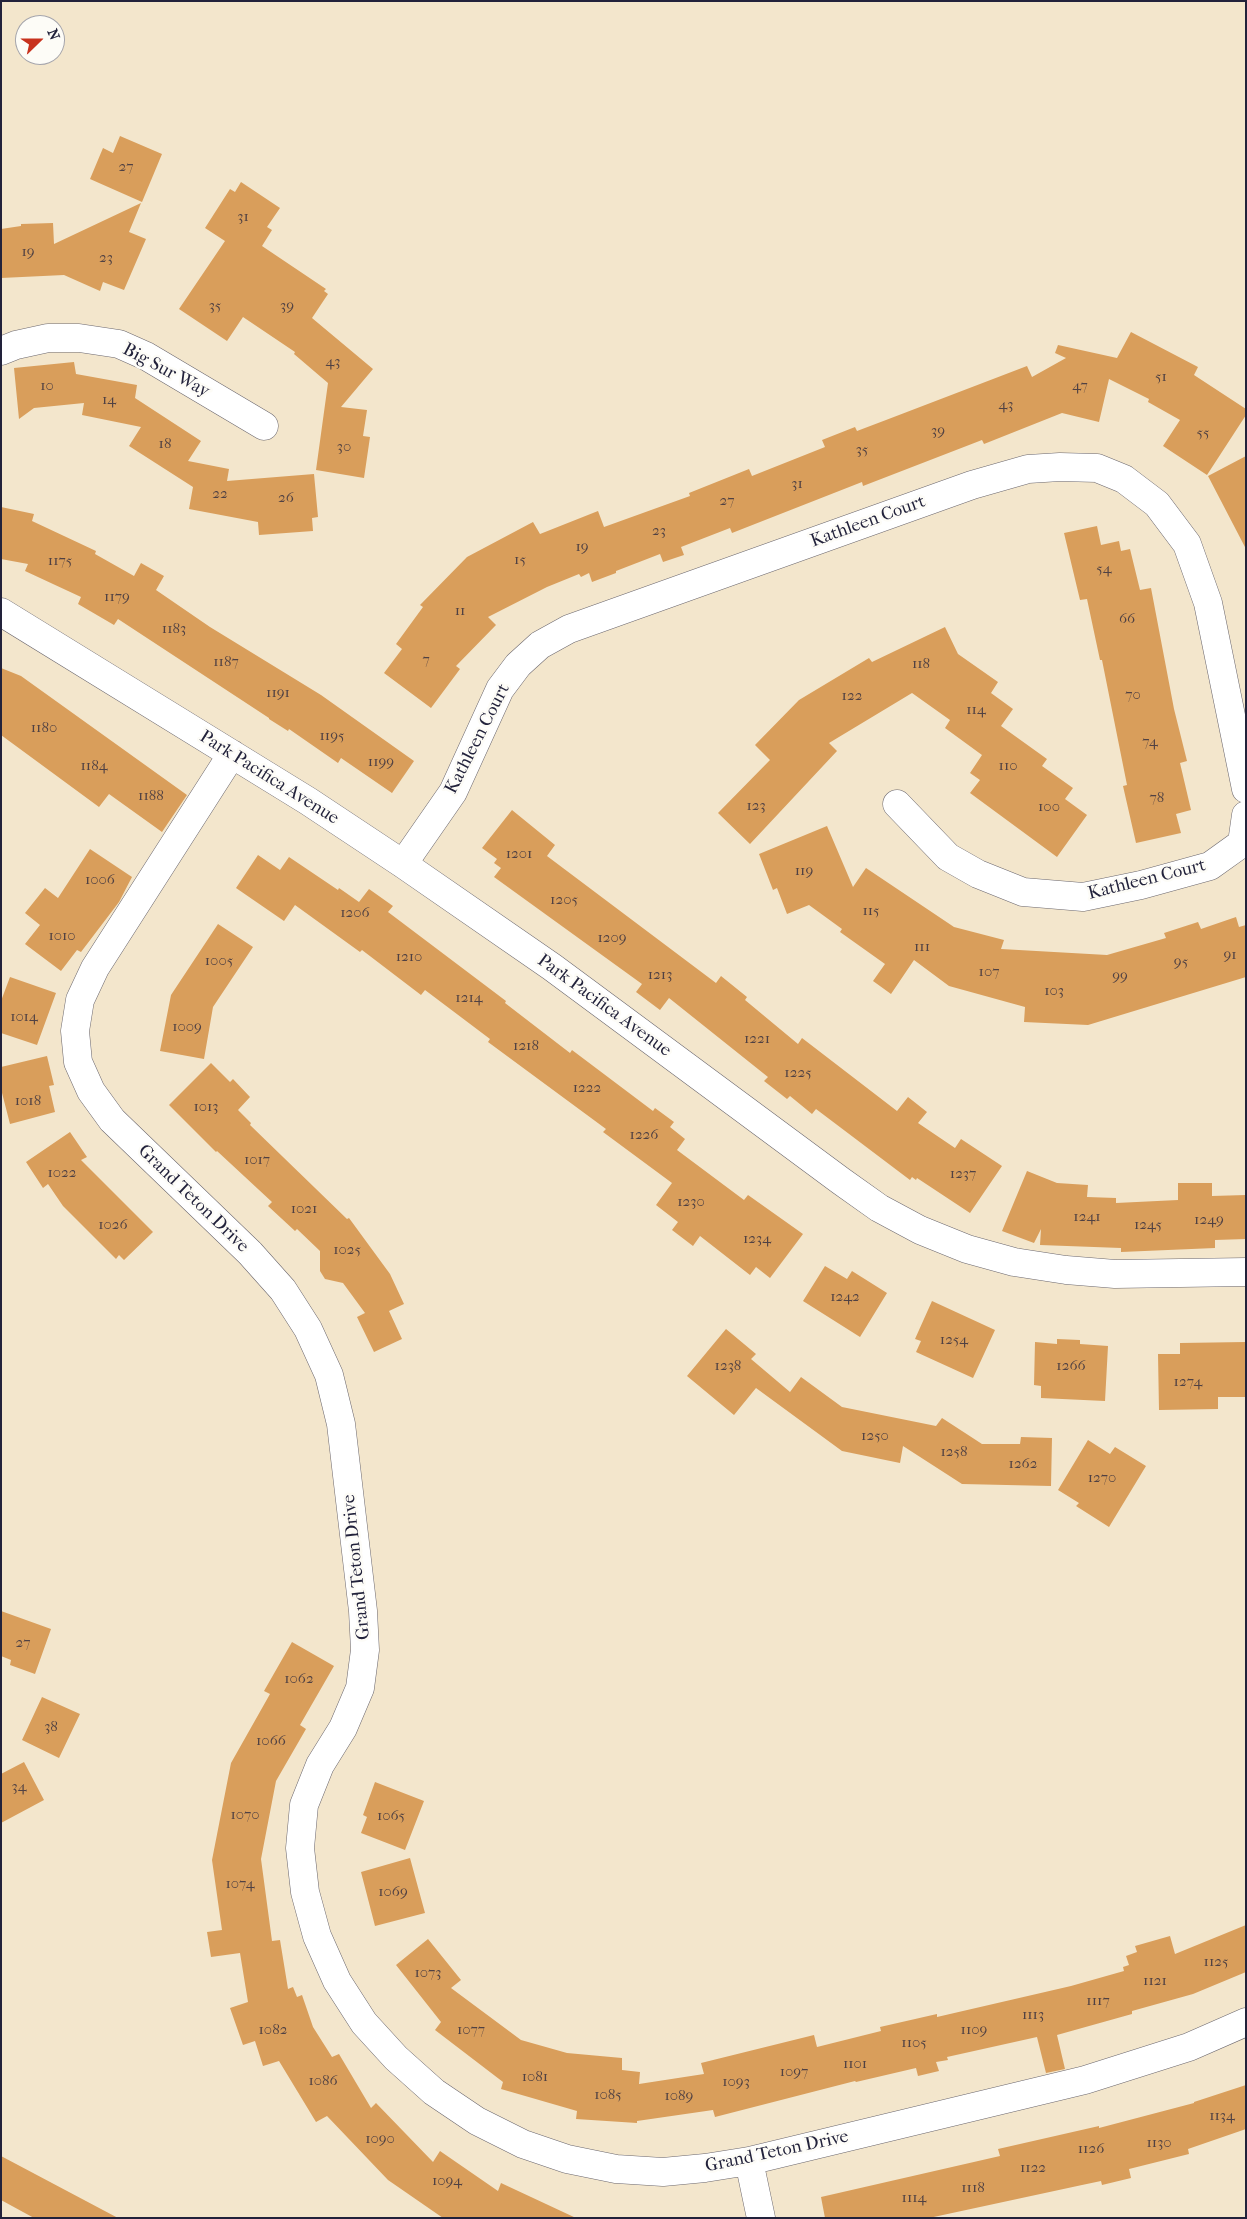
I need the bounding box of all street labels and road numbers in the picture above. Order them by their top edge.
street label: Big Sur Way [119,339,213,403]
street label: Kathleen Court [808,491,928,553]
street label: Kathleen Court [441,680,515,798]
street label: Park Pacifica Avenue [195,726,343,830]
street label: Kathleen Court [1086,855,1208,905]
street label: Park Pacifica Avenue [533,950,675,1062]
street label: Grand Teton Drive [133,1141,253,1257]
street label: Grand Teton Drive [339,1493,375,1641]
street label: Grand Teton Drive [703,2126,851,2178]

